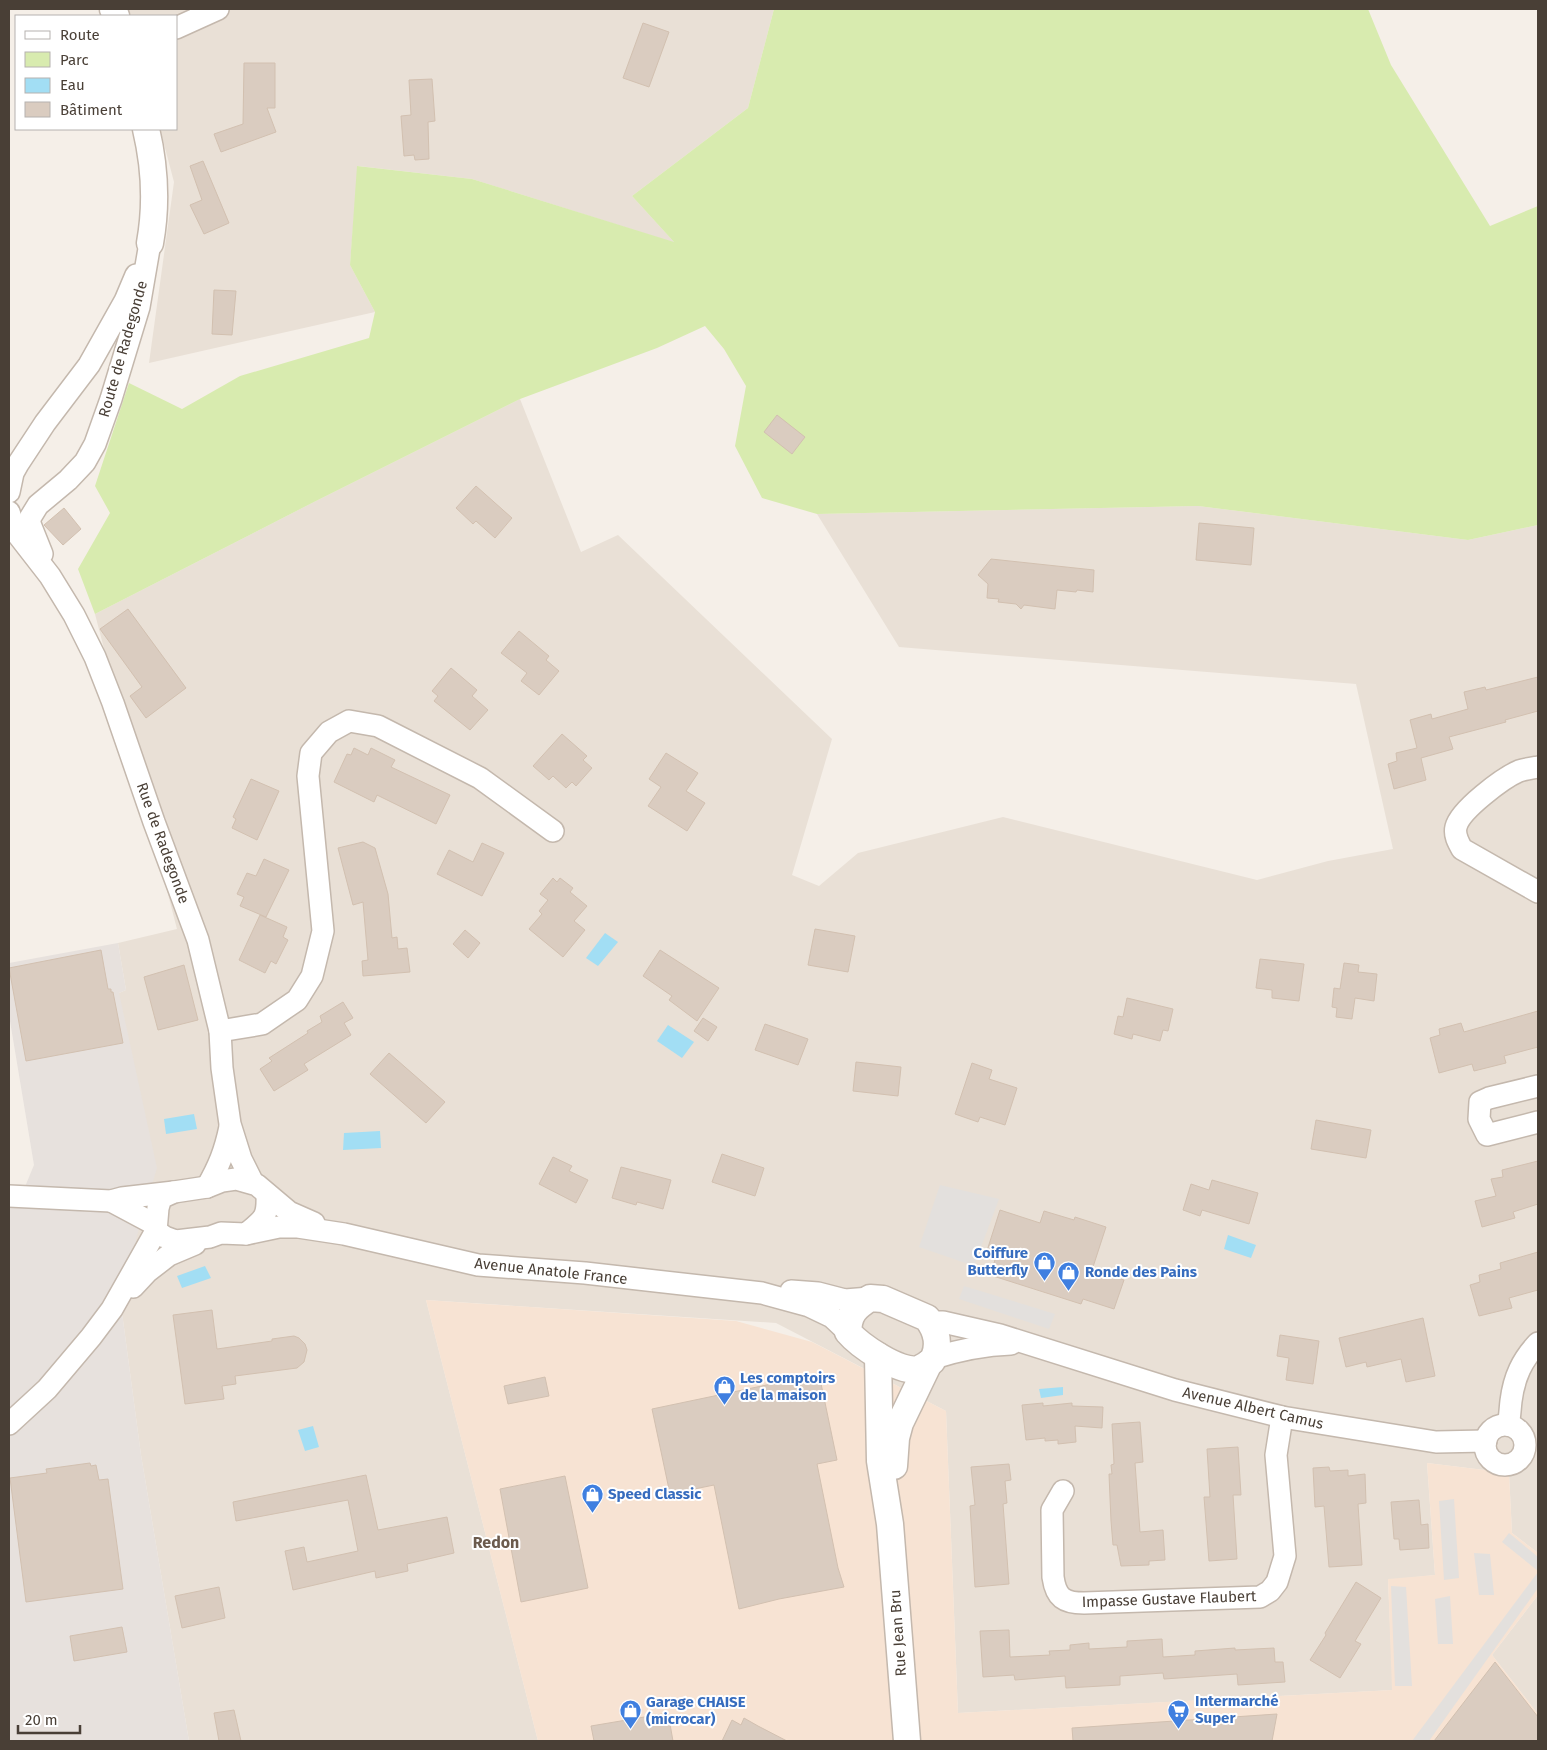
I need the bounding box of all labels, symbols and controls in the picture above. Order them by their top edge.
legend [15,15,178,130]
text: Route [60,26,100,44]
text: Parc [60,51,89,69]
text: Eau [60,76,85,94]
text: Bâtiment [60,101,123,119]
street label: Route de Radegonde [95,279,151,419]
street label: Rue de Radegonde [133,780,193,906]
place label: Coiffure Butterfly [967,1244,1028,1279]
shop icon: Coiffure Butterfly [1032,1250,1056,1281]
street label: Avenue Anatole France [474,1254,628,1288]
shop icon: Ronde des Pains [1057,1260,1081,1291]
place label: Ronde des Pains [1085,1263,1197,1281]
place label: Les comptoirs de la maison [740,1369,835,1404]
shop icon: Les comptoirs de la maison [712,1375,736,1406]
street label: Avenue Albert Camus [1181,1383,1325,1433]
shop icon: Speed Classic [580,1482,604,1513]
place label: Speed Classic [608,1485,702,1503]
district label: Redon [473,1533,519,1552]
street label: Impasse Gustave Flaubert [1081,1587,1257,1611]
street label: Rue Jean Bru [886,1589,910,1677]
place label: Intermarché Super [1195,1692,1278,1727]
place label: Garage CHAISE (microcar) [646,1693,746,1728]
supermarket icon: Intermarché Super [1167,1698,1191,1729]
shop icon: Garage CHAISE (microcar) [618,1699,642,1730]
scale bar [18,1702,80,1734]
text: 20 m [25,1711,58,1729]

